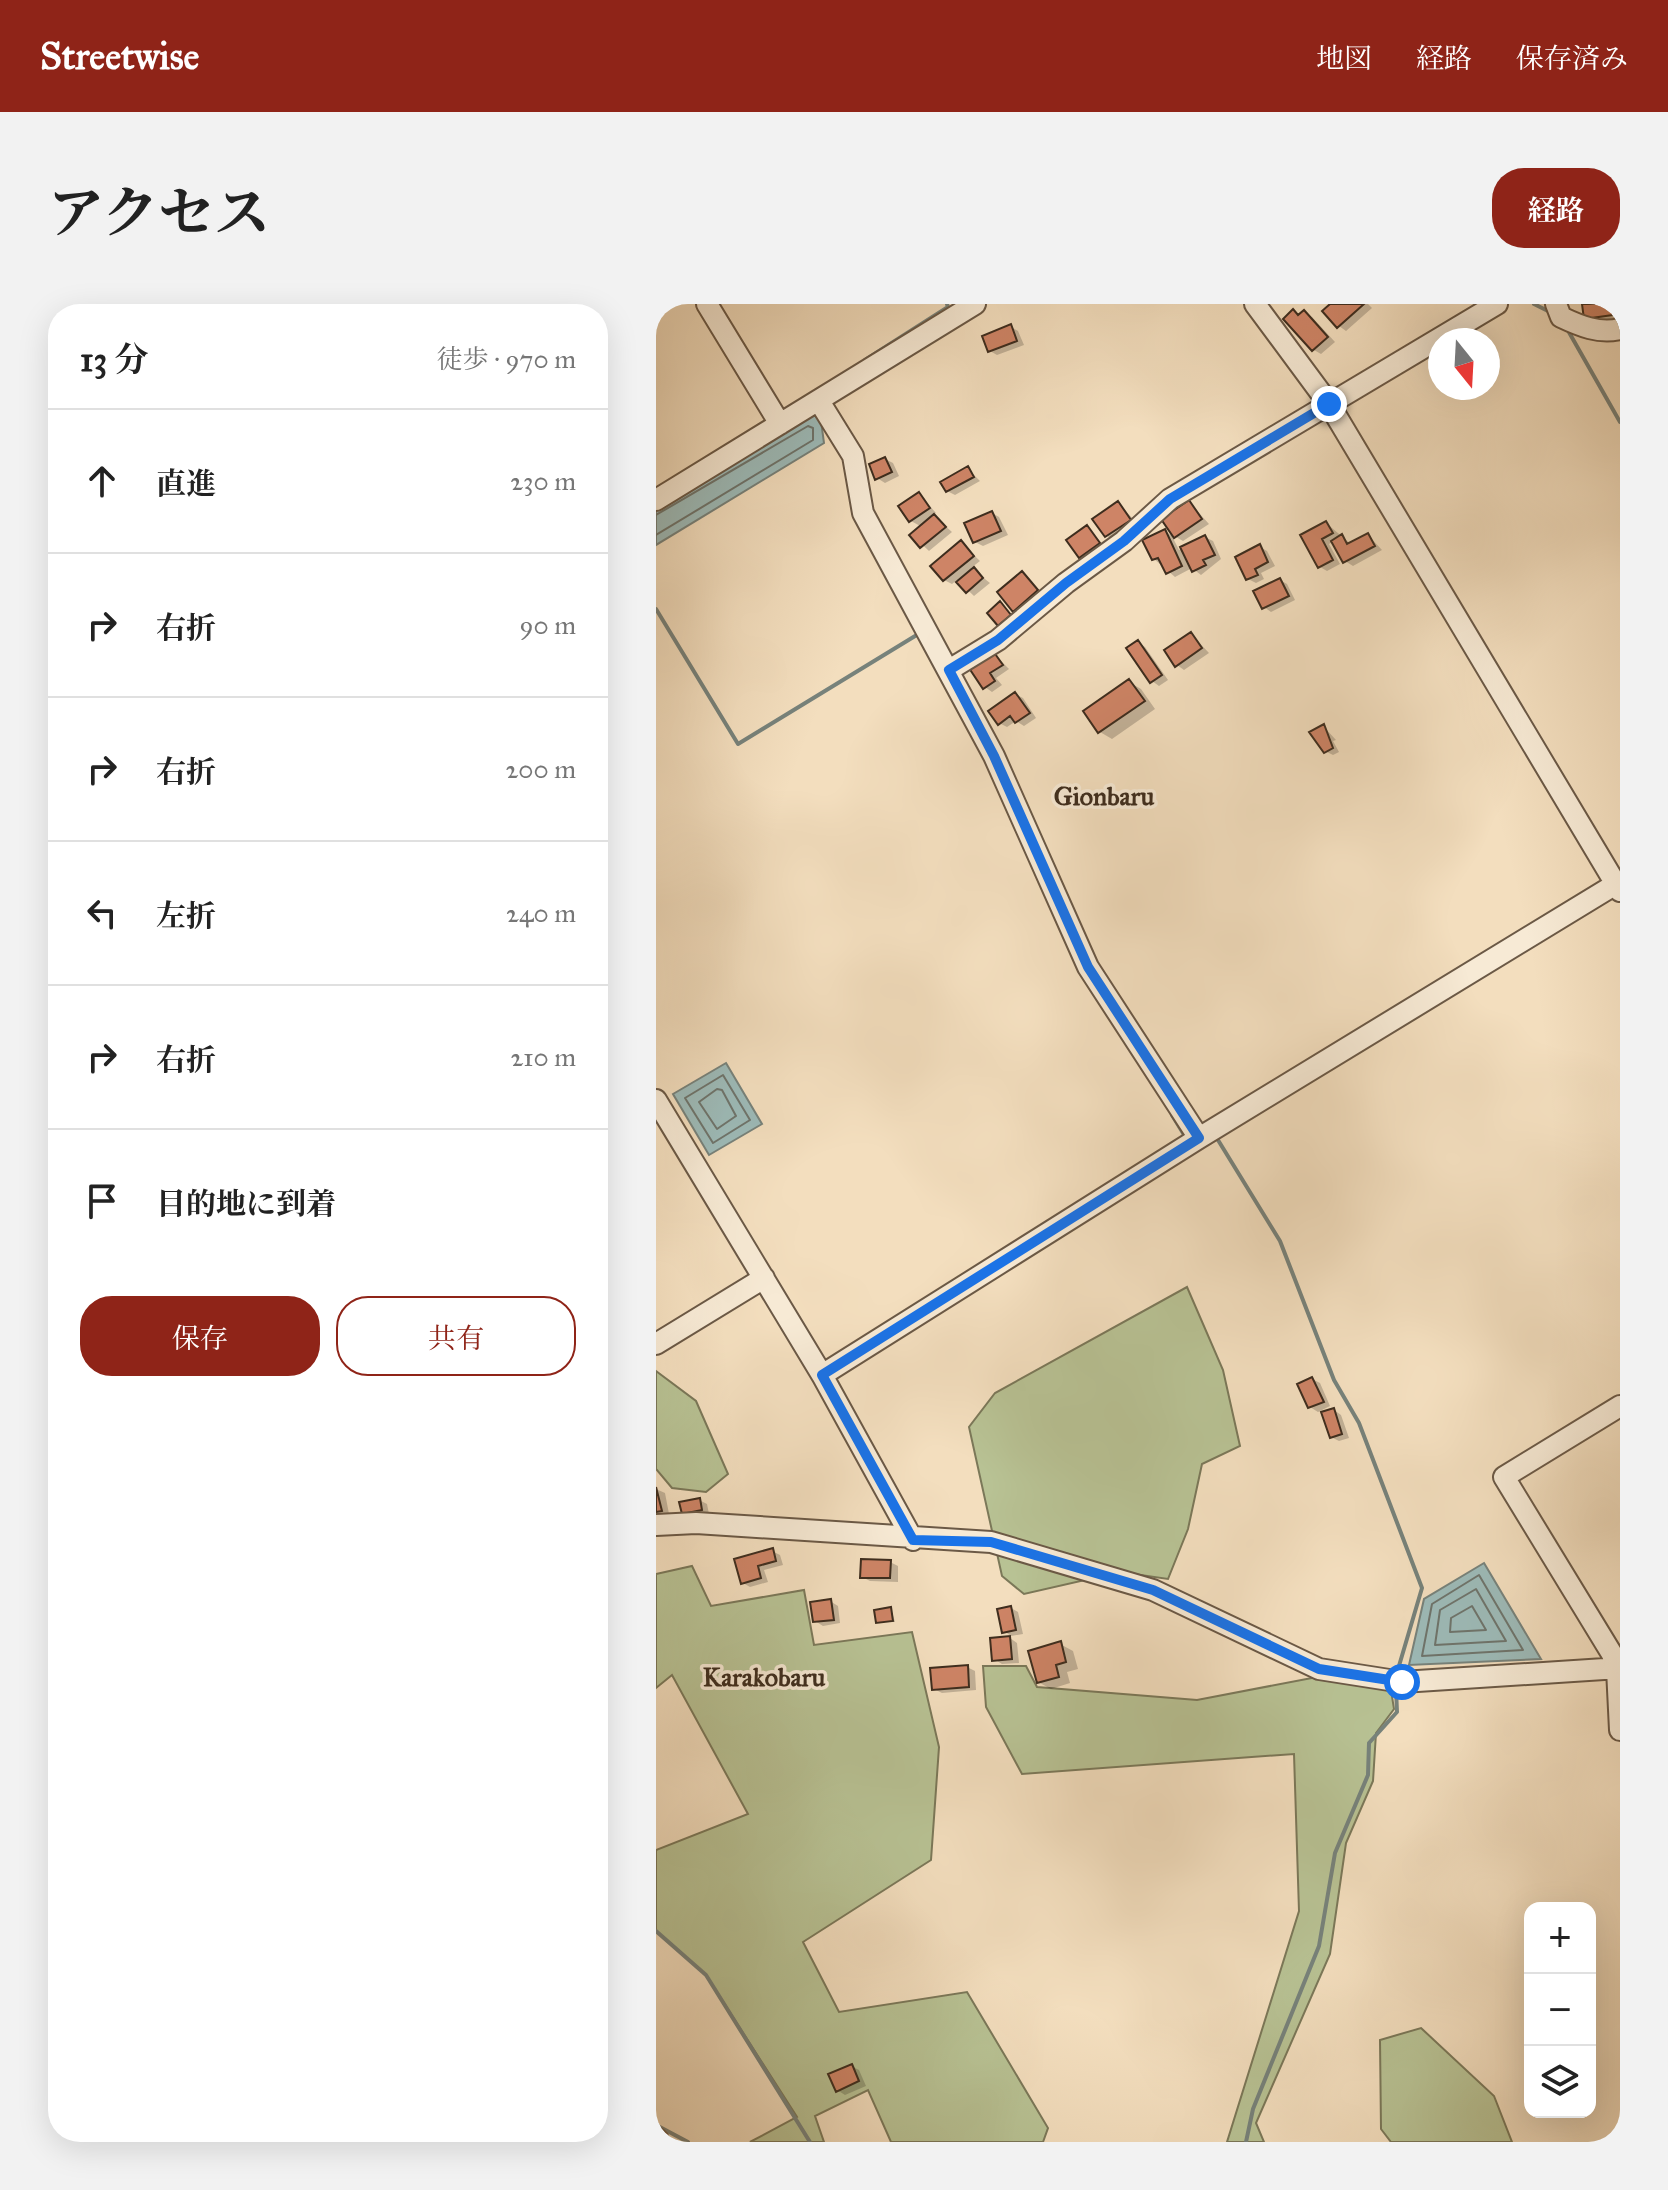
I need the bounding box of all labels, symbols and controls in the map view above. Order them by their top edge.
text: Streetwise [40,33,199,79]
text: 地図 [1316,41,1372,76]
text: 経路 [1416,41,1472,76]
text: 保存済み [1516,41,1628,76]
button: 経路 [1492,168,1620,248]
text: アクセス [48,179,270,247]
north arrow [1428,328,1500,400]
text: 13 分 [80,339,148,380]
text: 徒歩 · 970 m [437,343,576,375]
route end [1311,386,1347,422]
icon: ahead [80,459,124,503]
text: 230 m [510,465,576,497]
text: 直進 [156,466,216,502]
icon: right [80,603,124,647]
text: 90 m [519,609,576,641]
text: 右折 [156,610,216,646]
icon: right [80,747,124,791]
text: 200 m [505,753,576,785]
text: 右折 [156,754,216,790]
district label: Gionbaru [1054,780,1154,812]
icon: left [80,891,124,935]
text: 240 m [506,897,576,929]
text: 左折 [156,898,216,934]
icon: right [80,1035,124,1079]
text: 210 m [510,1041,576,1073]
text: 右折 [156,1042,216,1078]
icon: arrive [80,1179,124,1223]
text: 目的地に到着 [156,1186,336,1222]
button: 保存 [80,1296,320,1376]
button: 共有 [336,1296,576,1376]
district label: Karakobaru [703,1661,825,1693]
route start [1384,1664,1420,1700]
map controls [1524,1902,1596,2118]
button: + [1524,1902,1596,1974]
button: − [1524,1974,1596,2046]
button: layers [1524,2046,1596,2118]

